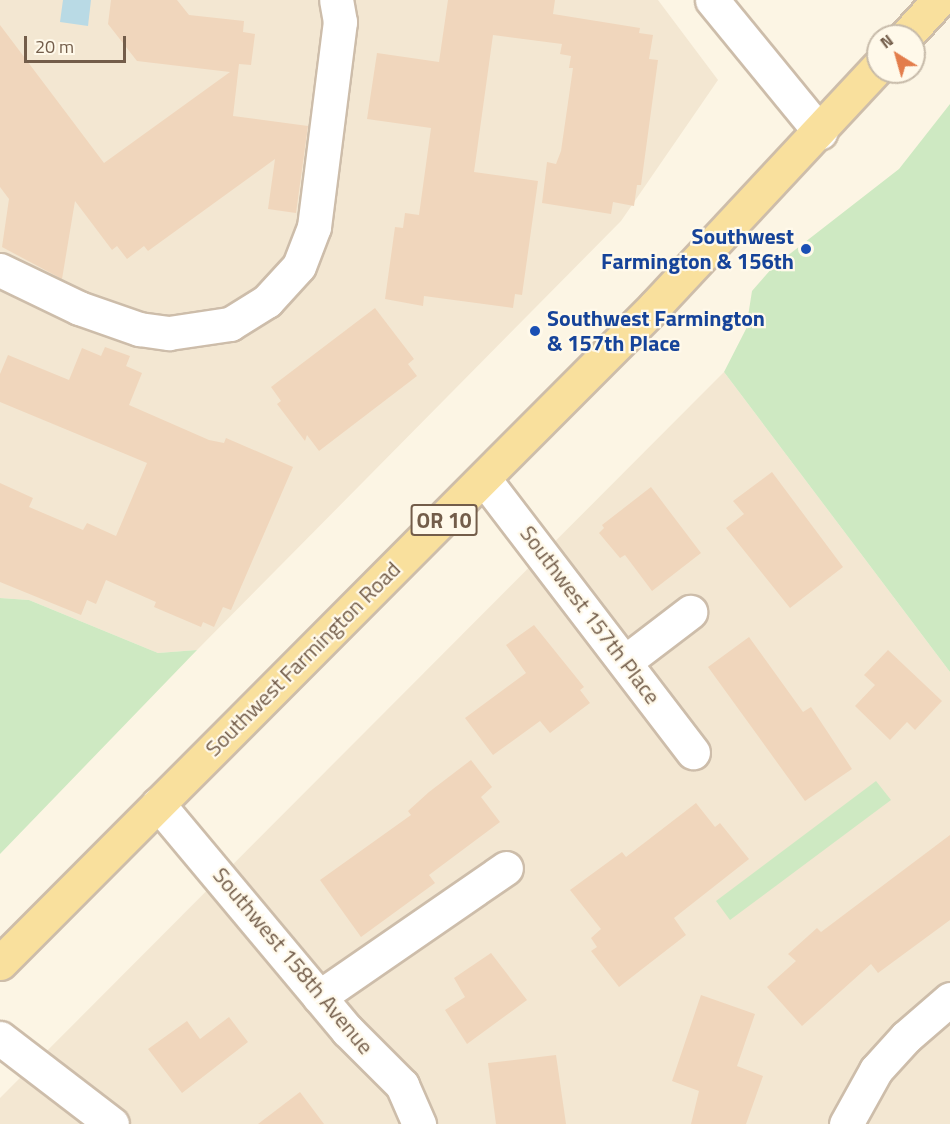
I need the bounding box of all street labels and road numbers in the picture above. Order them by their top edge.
road number: OR 10 [410,502,478,538]
street label: Southwest 157th Place [514,521,666,709]
street label: Southwest Farmington Road [200,556,406,762]
street label: Southwest 158th Avenue [207,862,379,1060]

